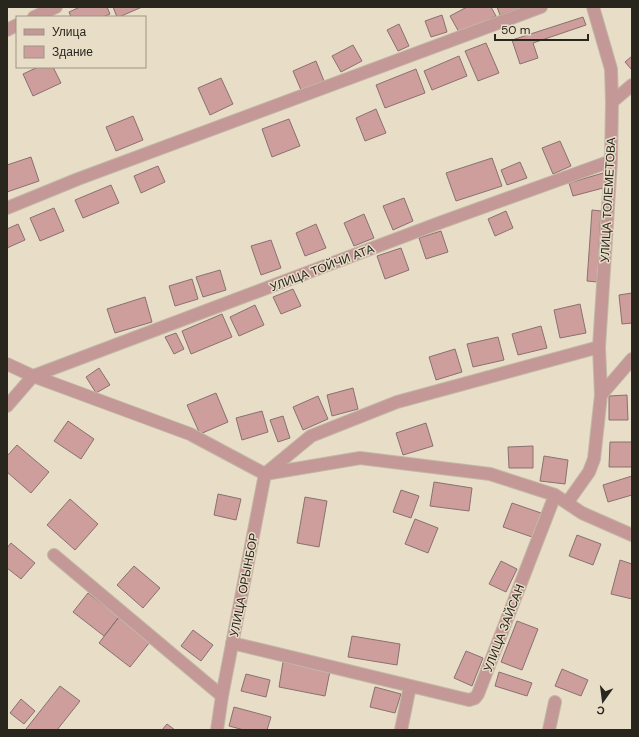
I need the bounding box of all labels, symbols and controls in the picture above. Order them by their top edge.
legend [16,16,146,68]
scale bar [495,16,588,42]
text: 50 m [501,22,530,38]
text: Улица [52,24,86,40]
text: Здание [52,44,93,60]
street label: УЛИЦА ТОЛЕМЕТОВА [597,137,619,263]
street label: УЛИЦА ТОЙЧИ АТА [268,241,376,295]
street label: УЛИЦА ОРЫНБОР [226,532,262,638]
street label: УЛИЦА ЗАЙСАН [480,582,528,674]
north arrow [583,681,623,721]
text: С [595,703,606,718]

